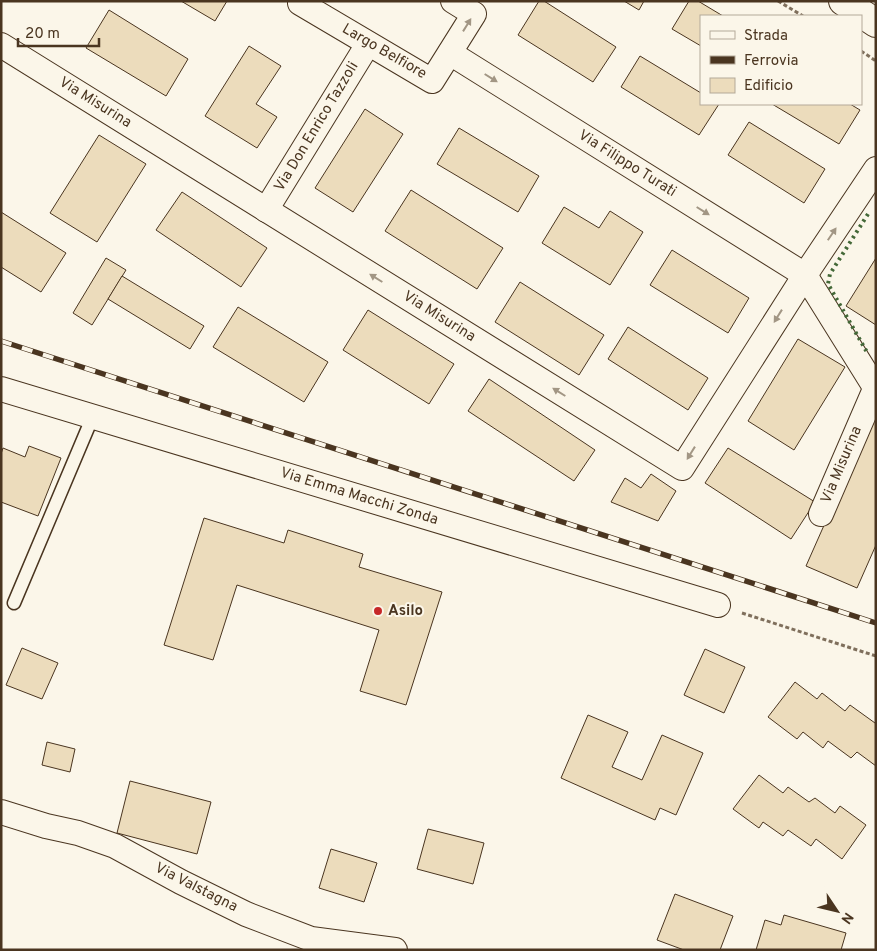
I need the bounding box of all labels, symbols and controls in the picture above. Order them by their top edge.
scale bar [18,15,99,47]
legend [700,15,862,105]
one-way arrow [463,18,472,31]
street label: Largo Belfiore [338,20,430,84]
text: 20 m [25,25,60,44]
text: Strada [744,27,788,46]
text: Ferrovia [744,52,798,71]
street label: Via Don Enrico Tazzoli [271,59,363,195]
street label: Via Misurina [55,73,135,133]
one-way arrow [485,74,498,83]
text: Edificio [744,77,793,96]
street label: Via Filippo Turati [574,126,680,202]
one-way arrow [697,207,710,216]
one-way arrow [827,228,837,241]
one-way arrow [370,274,383,283]
street label: Via Misurina [399,287,479,347]
one-way arrow [774,309,783,322]
one-way arrow [552,387,566,396]
street label: Via Misurina [817,423,867,507]
one-way arrow [687,446,696,460]
street label: Via Emma Macchi Zonda [278,464,440,530]
place label: Asilo [388,602,423,621]
marker: Asilo [372,605,384,617]
street label: Via Valstagna [151,859,241,917]
north arrow [812,886,862,936]
text: N [837,909,856,927]

